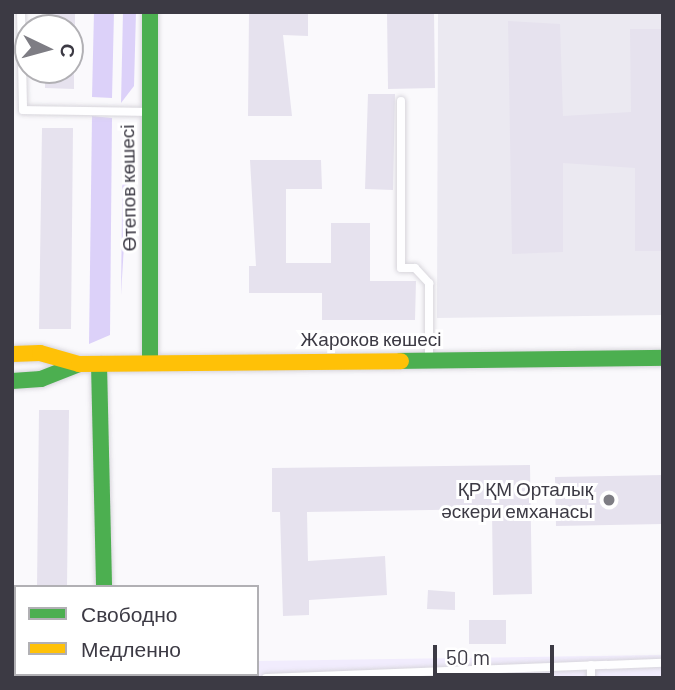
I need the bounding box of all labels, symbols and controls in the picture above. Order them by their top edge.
north arrow [14,14,84,84]
text: С [56,43,80,59]
street label: Өтепов көшесі [115,124,141,252]
street label: Жароков көшесі [301,328,441,350]
place label: ҚР ҚМ Орталық әскери емханасы [441,478,593,522]
marker: ҚР ҚМ Орталық әскери емханасы [599,490,619,510]
legend [14,585,259,676]
text: Свободно [81,601,178,626]
scale bar [437,630,558,674]
text: Медленно [81,636,181,661]
text: 50 m [446,644,490,669]

